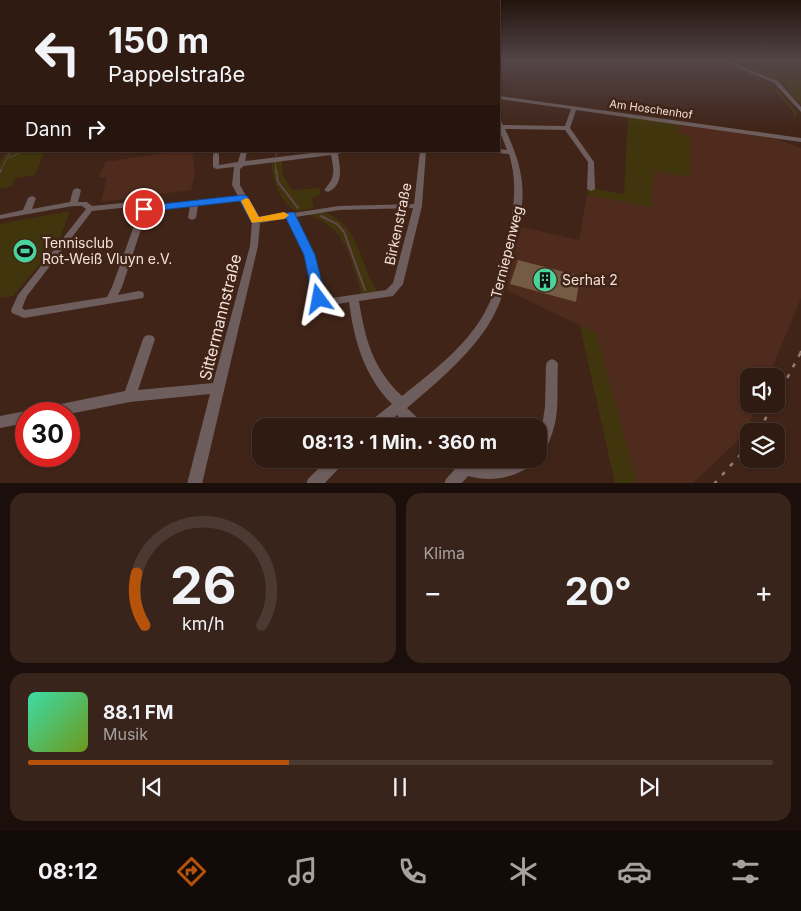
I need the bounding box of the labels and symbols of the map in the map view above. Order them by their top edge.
street label: Am Hoschenhof [609,96,693,122]
street label: Birkenstraße [380,181,415,267]
pin [123,188,165,230]
street label: Terniepenweg [487,204,526,300]
place label: Tennisclub Rot-Weiß Vluyn e.V. [42,234,172,267]
sports icon: Tennisclub Rot-Weiß Vluyn e.V. [12,238,38,264]
street label: Sittermannstraße [195,252,245,382]
building icon: Serhat 2 [532,267,558,293]
place label: Serhat 2 [562,271,618,288]
position arrow [292,272,344,324]
speed limit sign: 30 [15,402,80,467]

